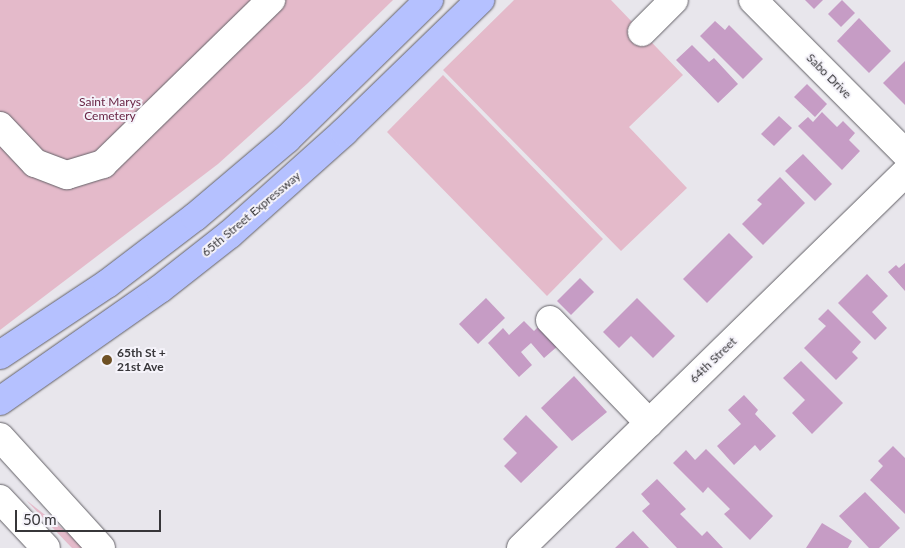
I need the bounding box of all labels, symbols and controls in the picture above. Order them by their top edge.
street label: Sabo Drive [804,51,854,101]
park label: Saint Marys Cemetery [79,95,141,123]
street label: 65th Street Expressway [199,168,303,260]
street label: 64th Street [687,334,739,386]
place label: 65th St + 21st Ave [117,346,166,374]
marker: 65th St + 21st Ave [101,354,113,366]
scale bar [18,500,164,532]
text: 50 m [23,510,57,528]

